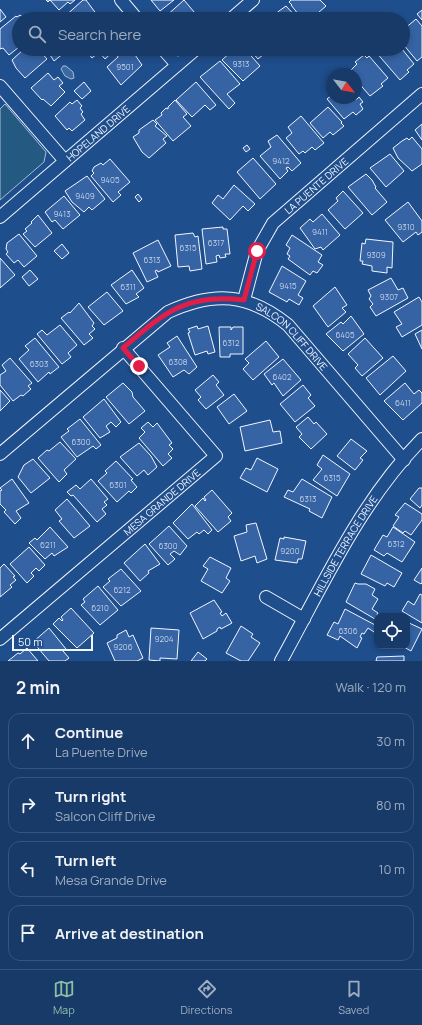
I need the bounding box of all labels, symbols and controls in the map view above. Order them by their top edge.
search box [12,12,410,56]
icon: search [26,23,48,45]
text: Search here [58,24,141,45]
house number: 9313 [233,58,249,69]
house number: 9501 [116,61,134,72]
north arrow [326,68,362,104]
street label: HOPELAND DRIVE [63,101,133,164]
street label: LA PUENTE DRIVE [281,154,351,217]
house number: 9412 [272,155,290,166]
house number: 9405 [100,174,120,185]
house number: 9409 [75,190,95,201]
house number: 9413 [53,208,71,219]
house number: 9310 [397,221,415,232]
house number: 9411 [312,226,328,237]
house number: 6317 [208,237,224,248]
house number: 6315 [179,242,197,253]
route start [248,242,266,260]
house number: 9309 [366,249,386,260]
house number: 6313 [144,254,160,265]
house number: 9415 [279,280,297,291]
house number: 6311 [120,281,136,292]
house number: 9307 [380,291,398,302]
street label: SALCON CLIFF DRIVE [254,299,331,374]
house number: 6405 [335,329,355,340]
house number: 6312 [222,337,240,348]
house number: 6308 [169,356,188,367]
route end [130,357,148,375]
house number: 6303 [30,358,48,369]
house number: 6402 [272,371,292,382]
house number: 6411 [395,397,411,408]
house number: 6300 [71,436,91,447]
street label: MESA GRANDE DRIVE [120,465,203,538]
house number: 6315 [323,472,341,483]
house number: 6301 [109,479,127,490]
street label: HILLSIDE TERRACE DRIVE [310,492,381,599]
house number: 6313 [300,493,316,504]
house number: 6312 [387,538,405,549]
house number: 6211 [40,539,56,550]
house number: 6300 [158,540,178,551]
house number: 9200 [280,545,300,556]
house number: 6212 [113,584,131,595]
house number: 6210 [91,602,109,613]
map controls [374,613,410,649]
button: locate [374,613,410,649]
house number: 6306 [338,625,358,636]
scale bar [12,633,93,652]
house number: 9204 [154,633,174,644]
text: 50 m [18,634,43,649]
house number: 9206 [113,641,133,652]
text: 2 min [16,676,60,699]
text: Walk · 120 m [336,678,406,696]
text: Continue [55,722,123,743]
icon: ahead [17,730,39,752]
text: 30 m [376,732,405,750]
text: La Puente Drive [55,743,148,761]
text: Turn right [55,786,126,807]
icon: right [17,794,39,816]
text: 80 m [376,796,405,814]
text: Salcon Cliff Drive [55,807,155,825]
text: Turn left [55,850,117,871]
icon: left [17,858,39,880]
text: 10 m [378,860,405,878]
text: Mesa Grande Drive [55,871,167,889]
icon: arrive [17,922,39,944]
text: Arrive at destination [55,923,204,944]
tab: Map [53,978,75,1017]
tab: Directions [180,978,233,1017]
tab: Saved [338,978,369,1017]

